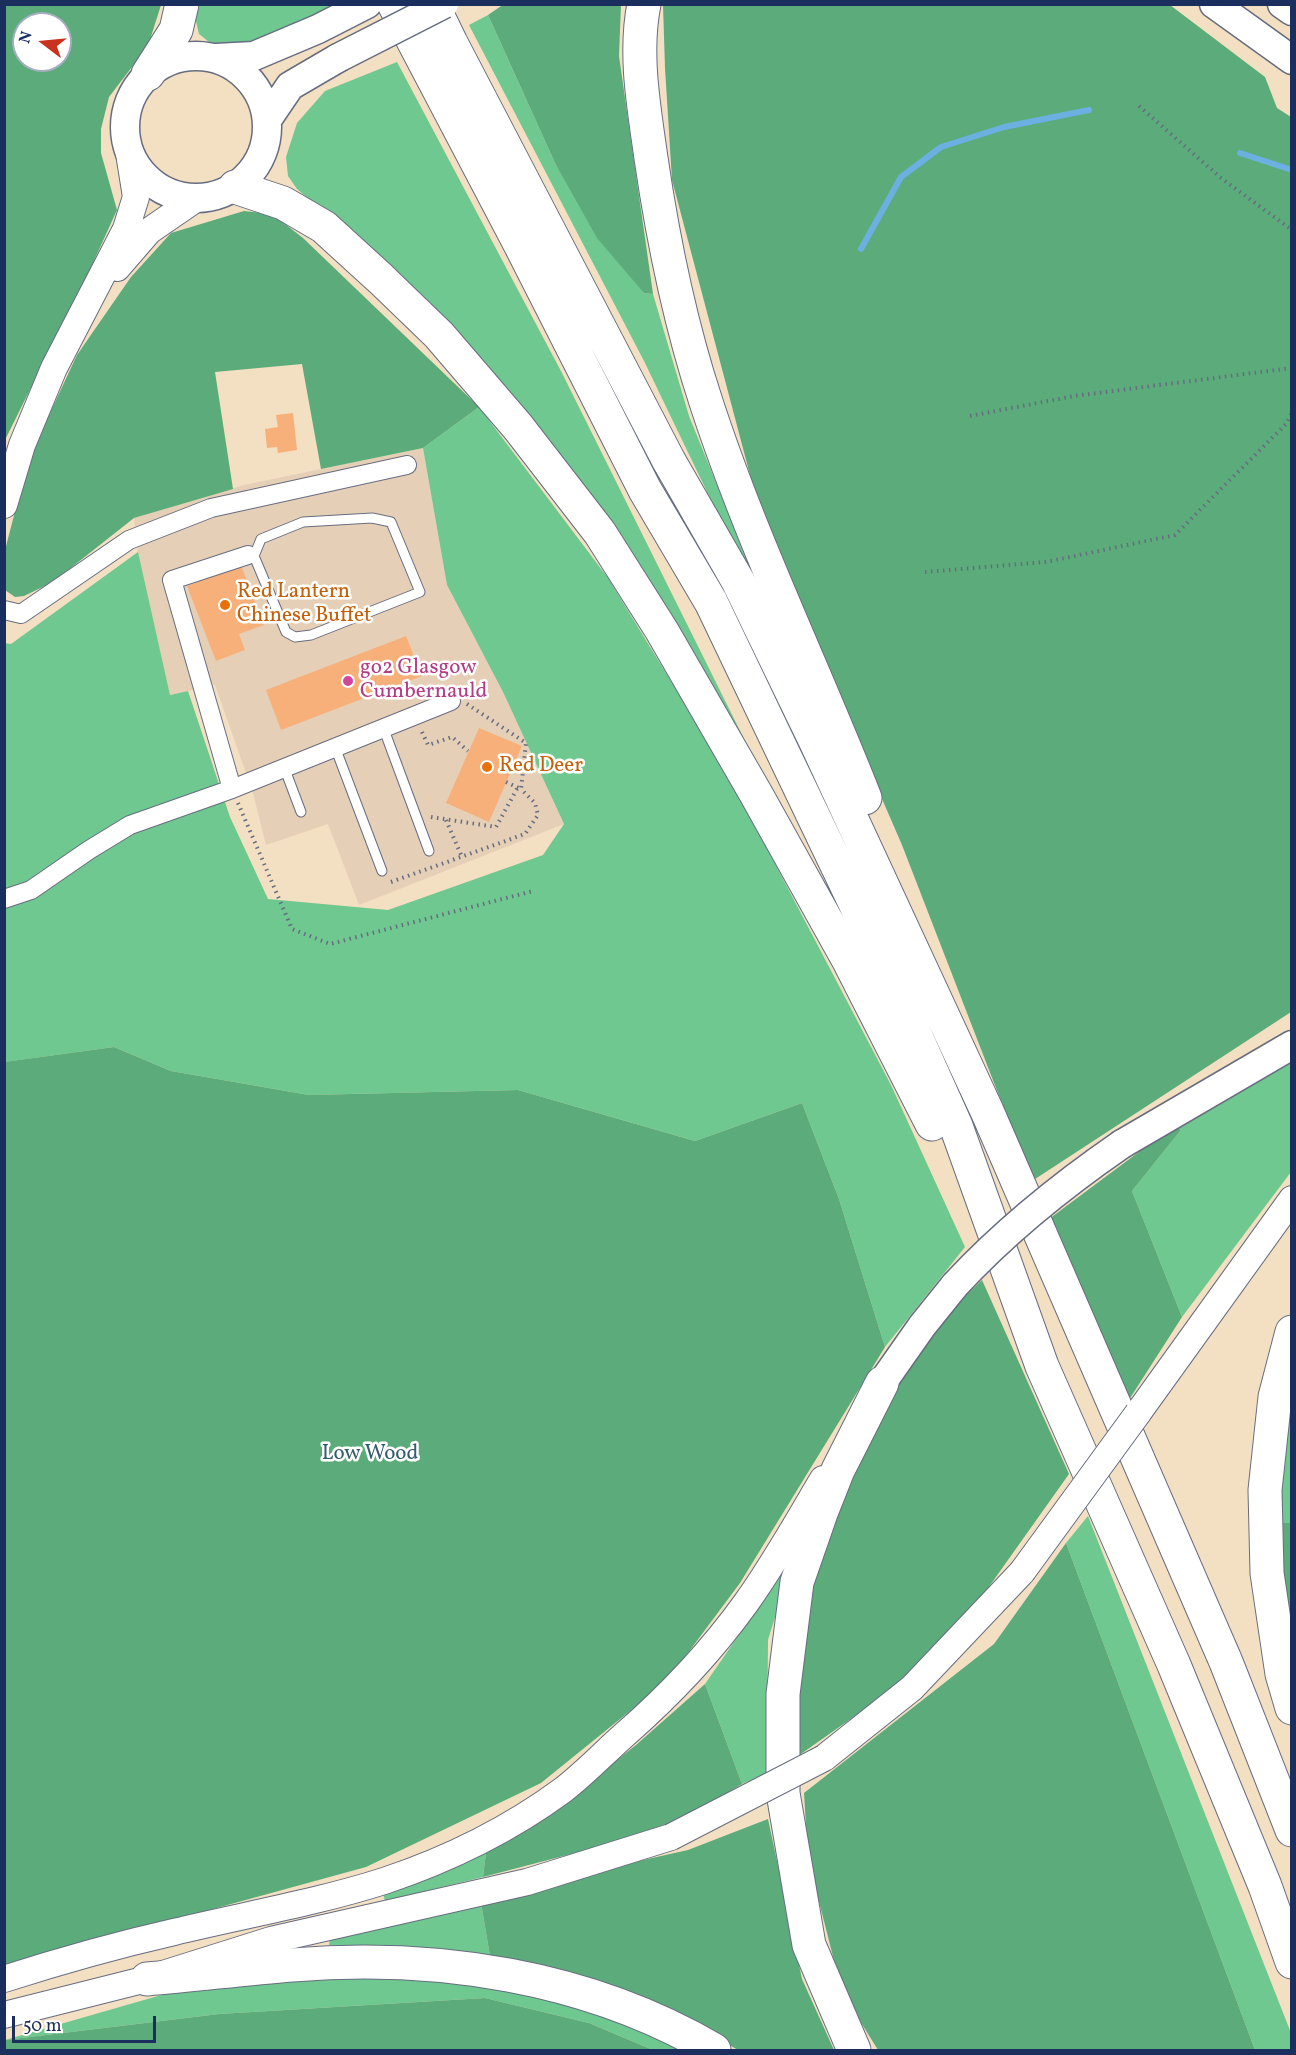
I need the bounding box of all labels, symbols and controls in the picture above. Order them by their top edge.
north arrow [12,12,72,72]
text: N [14,29,39,46]
place label: Red Lantern Chinese Buffet [237,580,371,630]
marker: Red Lantern Chinese Buffet [218,598,232,612]
place label: go2 Glasgow Cumbernauld [360,656,487,706]
marker: go2 Glasgow Cumbernauld [341,674,355,688]
place label: Red Deer [499,754,583,780]
marker: Red Deer [480,760,494,774]
park label: Low Wood [322,1442,418,1468]
scale bar [15,2004,159,2042]
text: 50 m [23,2014,62,2039]

